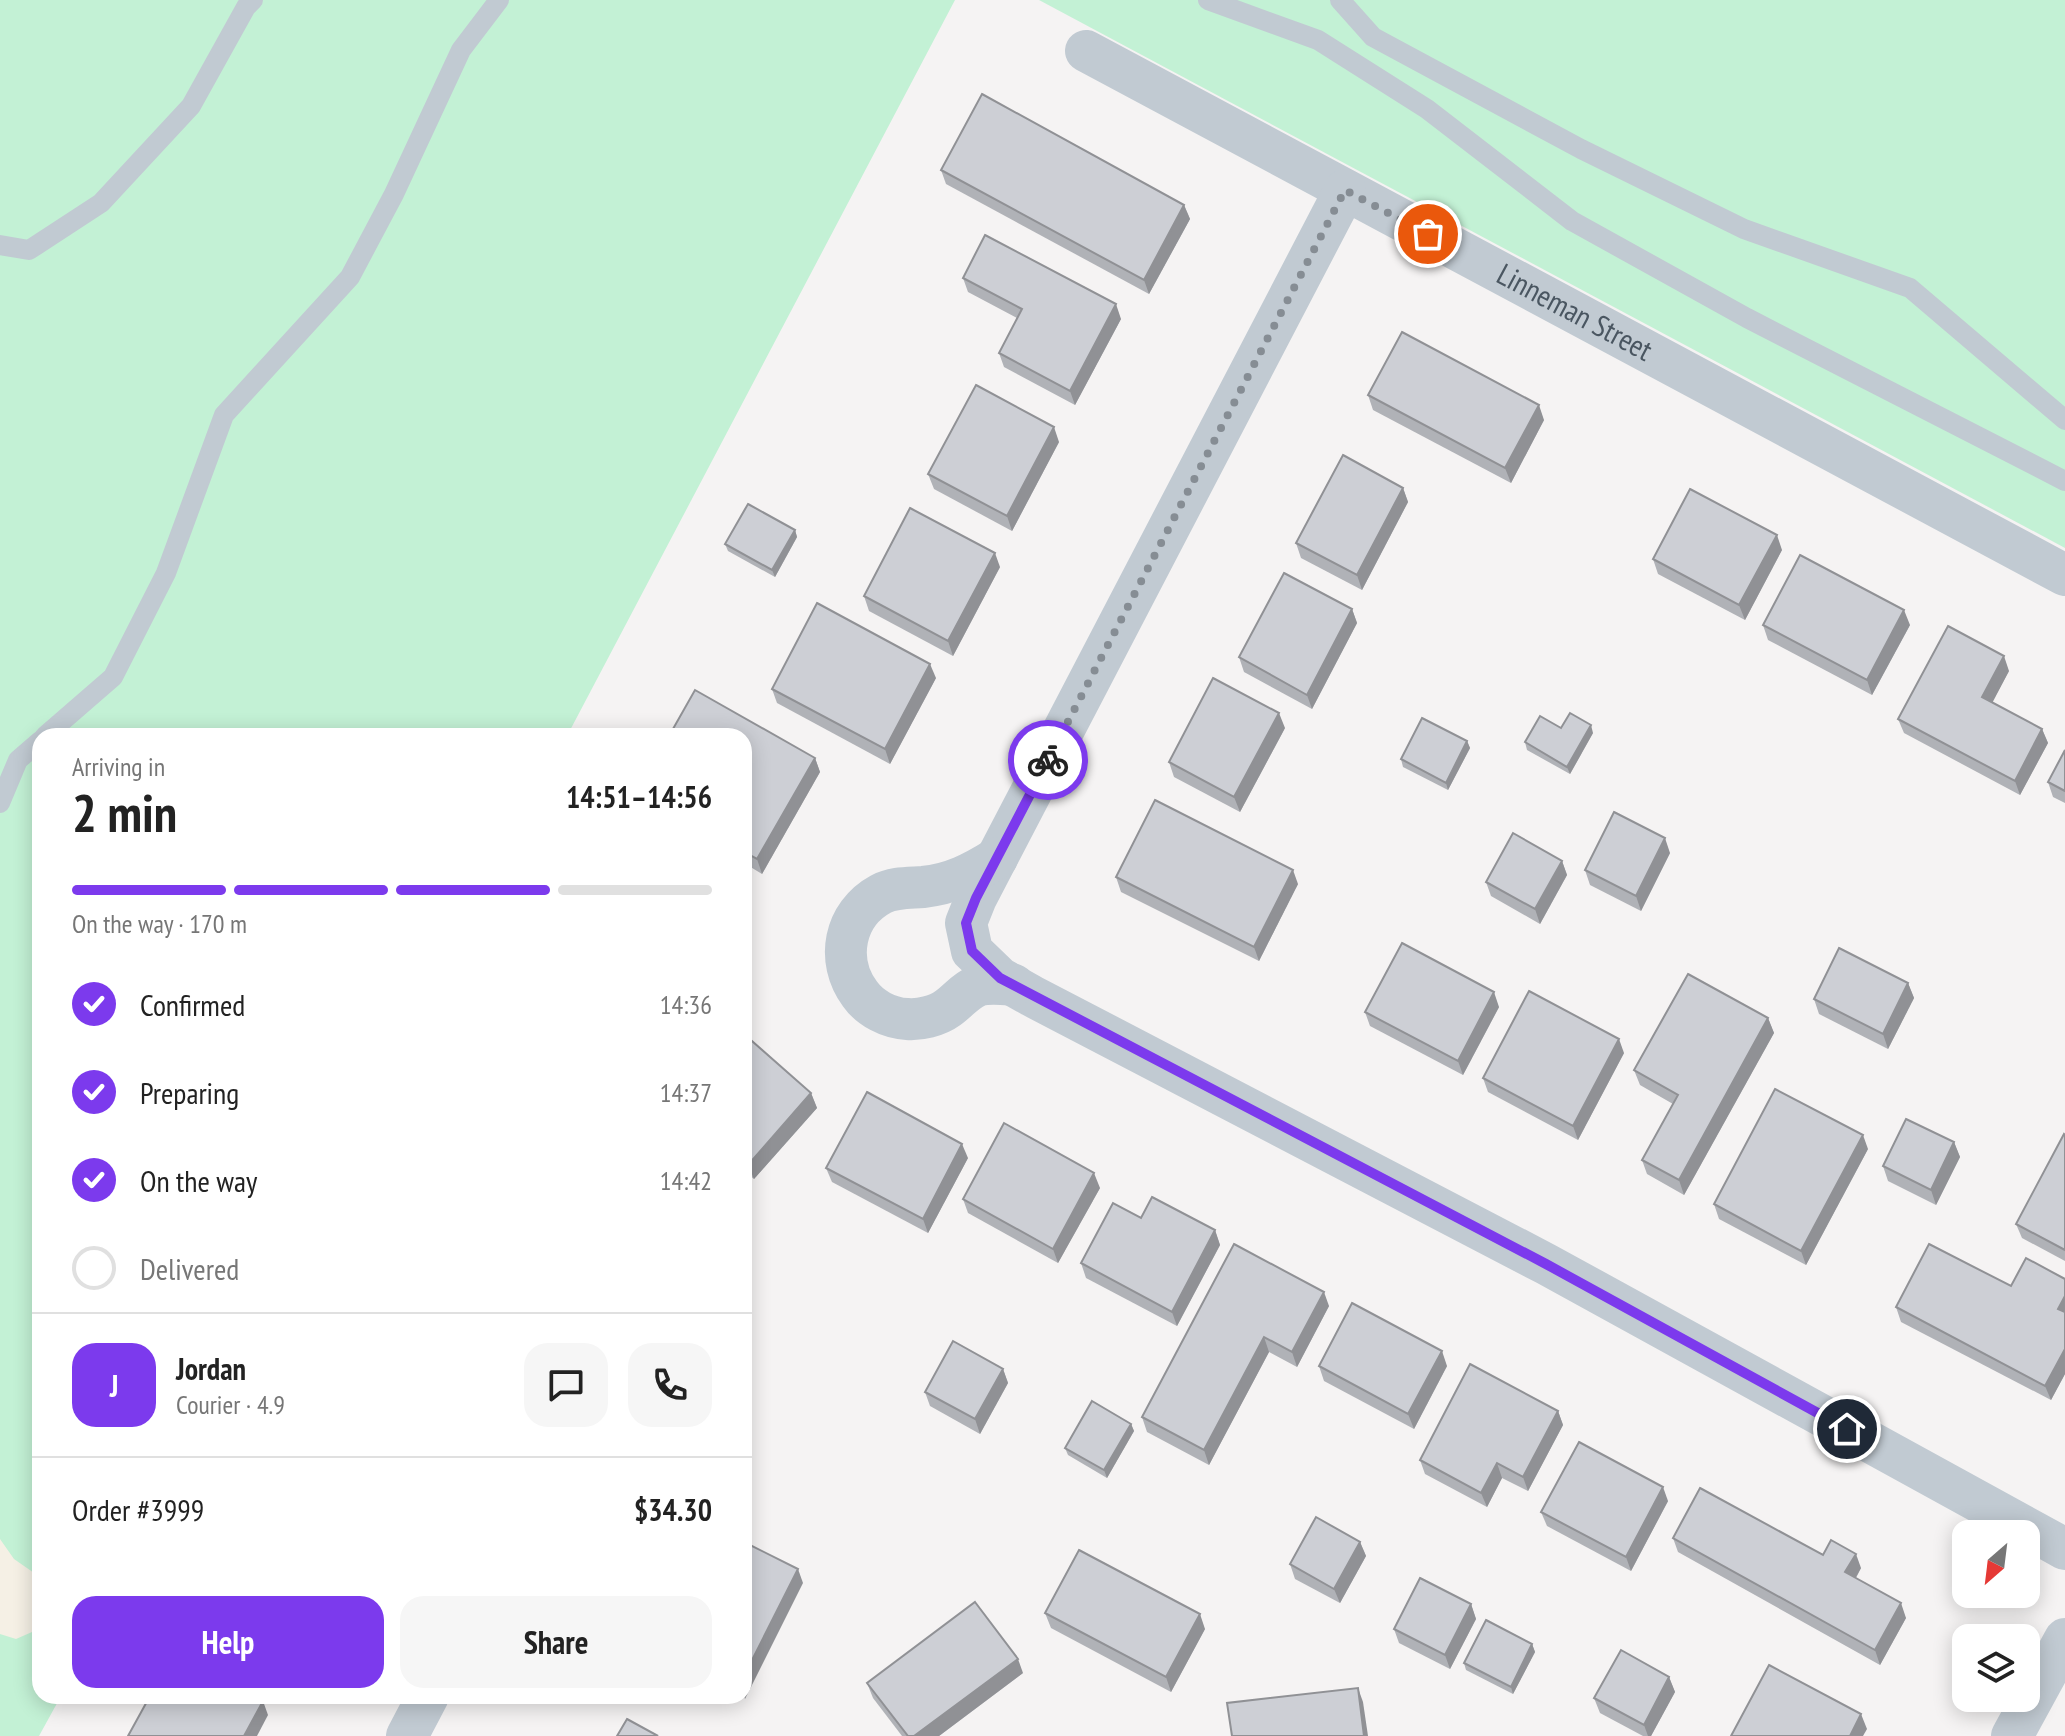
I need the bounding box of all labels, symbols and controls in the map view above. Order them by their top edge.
pin [1394,200,1462,268]
icon: bag [1406,212,1450,256]
street label: Linneman Street [1491,254,1660,369]
courier [1008,720,1088,800]
icon: bike [1026,738,1070,782]
text: Arriving in [72,750,165,783]
text: 14:51–14:56 [566,777,712,816]
text: 2 min [72,779,177,846]
text: On the way · 170 m [72,907,247,940]
icon: check [72,982,116,1026]
text: Confirmed [140,985,245,1024]
text: 14:36 [660,988,712,1021]
icon: check [72,1070,116,1114]
text: Preparing [140,1073,239,1112]
text: 14:37 [660,1076,712,1109]
icon: check [72,1158,116,1202]
text: On the way [140,1161,257,1200]
text: 14:42 [660,1164,712,1197]
text: Delivered [140,1249,239,1288]
button: chat [524,1343,608,1427]
button: phone [628,1343,712,1427]
text: Jordan [176,1349,246,1388]
text: J [110,1366,118,1405]
text: Courier · 4.9 [176,1388,285,1421]
pin [1813,1395,1881,1463]
icon: home [1825,1407,1869,1451]
text: Order #3999 [72,1490,204,1529]
text: $34.30 [634,1490,712,1529]
north arrow [1952,1520,2040,1608]
map controls [1952,1520,2040,1712]
button: Help [72,1596,384,1688]
button: Share [400,1596,712,1688]
button: layers [1952,1624,2040,1712]

